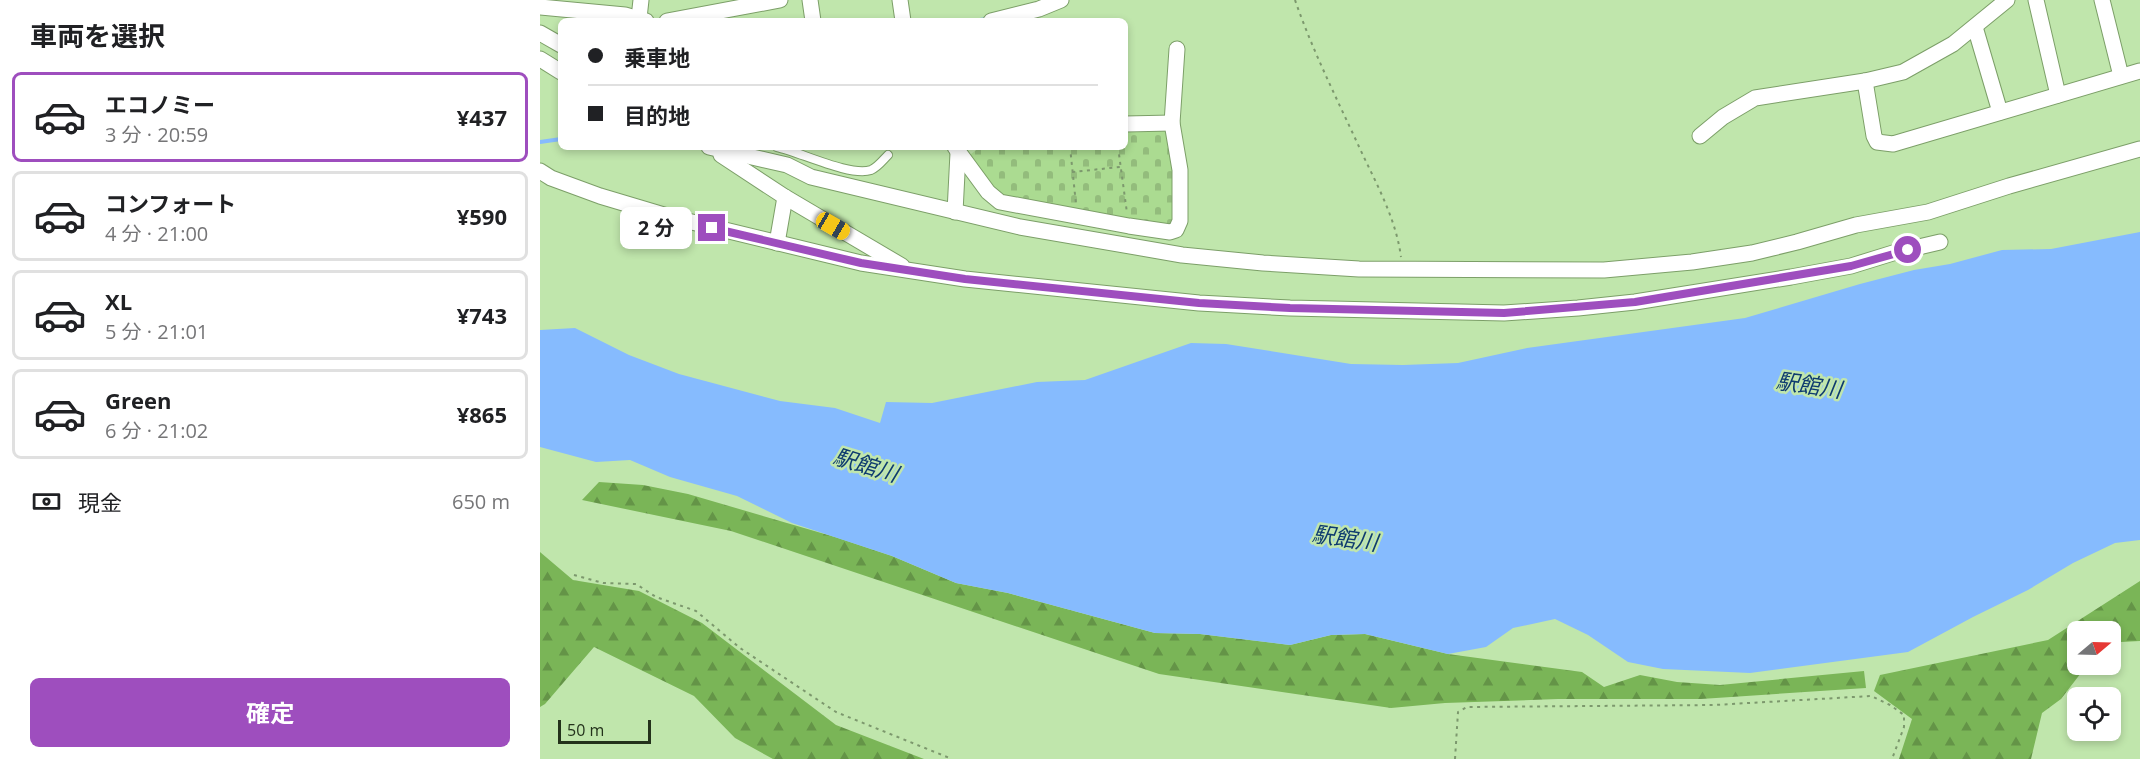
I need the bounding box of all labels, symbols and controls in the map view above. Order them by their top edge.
text: 車両を選択 [30,17,165,54]
text: 乗車地 [624,42,690,72]
text: エコノミー [105,89,215,119]
icon: car [33,90,87,144]
text: 目的地 [624,100,690,130]
text: ¥437 [457,102,507,132]
text: 3 分 · 20:59 [105,121,208,148]
text: コンフォート [105,188,236,218]
icon: car [33,189,87,243]
text: ¥590 [457,201,507,231]
callout: 2 分 [619,207,691,249]
car [813,209,853,243]
text: 2 分 [638,214,674,241]
route end [698,214,725,241]
text: 4 分 · 21:00 [105,220,208,247]
route start [1894,236,1921,263]
text: XL [105,286,132,316]
icon: car [33,288,87,342]
text: ¥743 [457,300,507,330]
text: 5 分 · 21:01 [105,318,208,345]
water label: 駅館川 [1774,365,1846,404]
text: Green [105,385,171,415]
icon: car [33,387,87,441]
text: ¥865 [457,399,507,429]
text: 6 分 · 21:02 [105,417,208,444]
water label: 駅館川 [830,440,904,489]
icon: cash [30,485,63,518]
text: 現金 [78,487,122,517]
text: 650 m [452,488,510,515]
water label: 駅館川 [1310,518,1382,557]
north arrow [2067,621,2121,675]
map controls [2067,621,2121,741]
button: 確定 [30,678,510,747]
button: locate [2067,687,2121,741]
scale bar [558,717,651,744]
text: 50 m [567,719,604,741]

